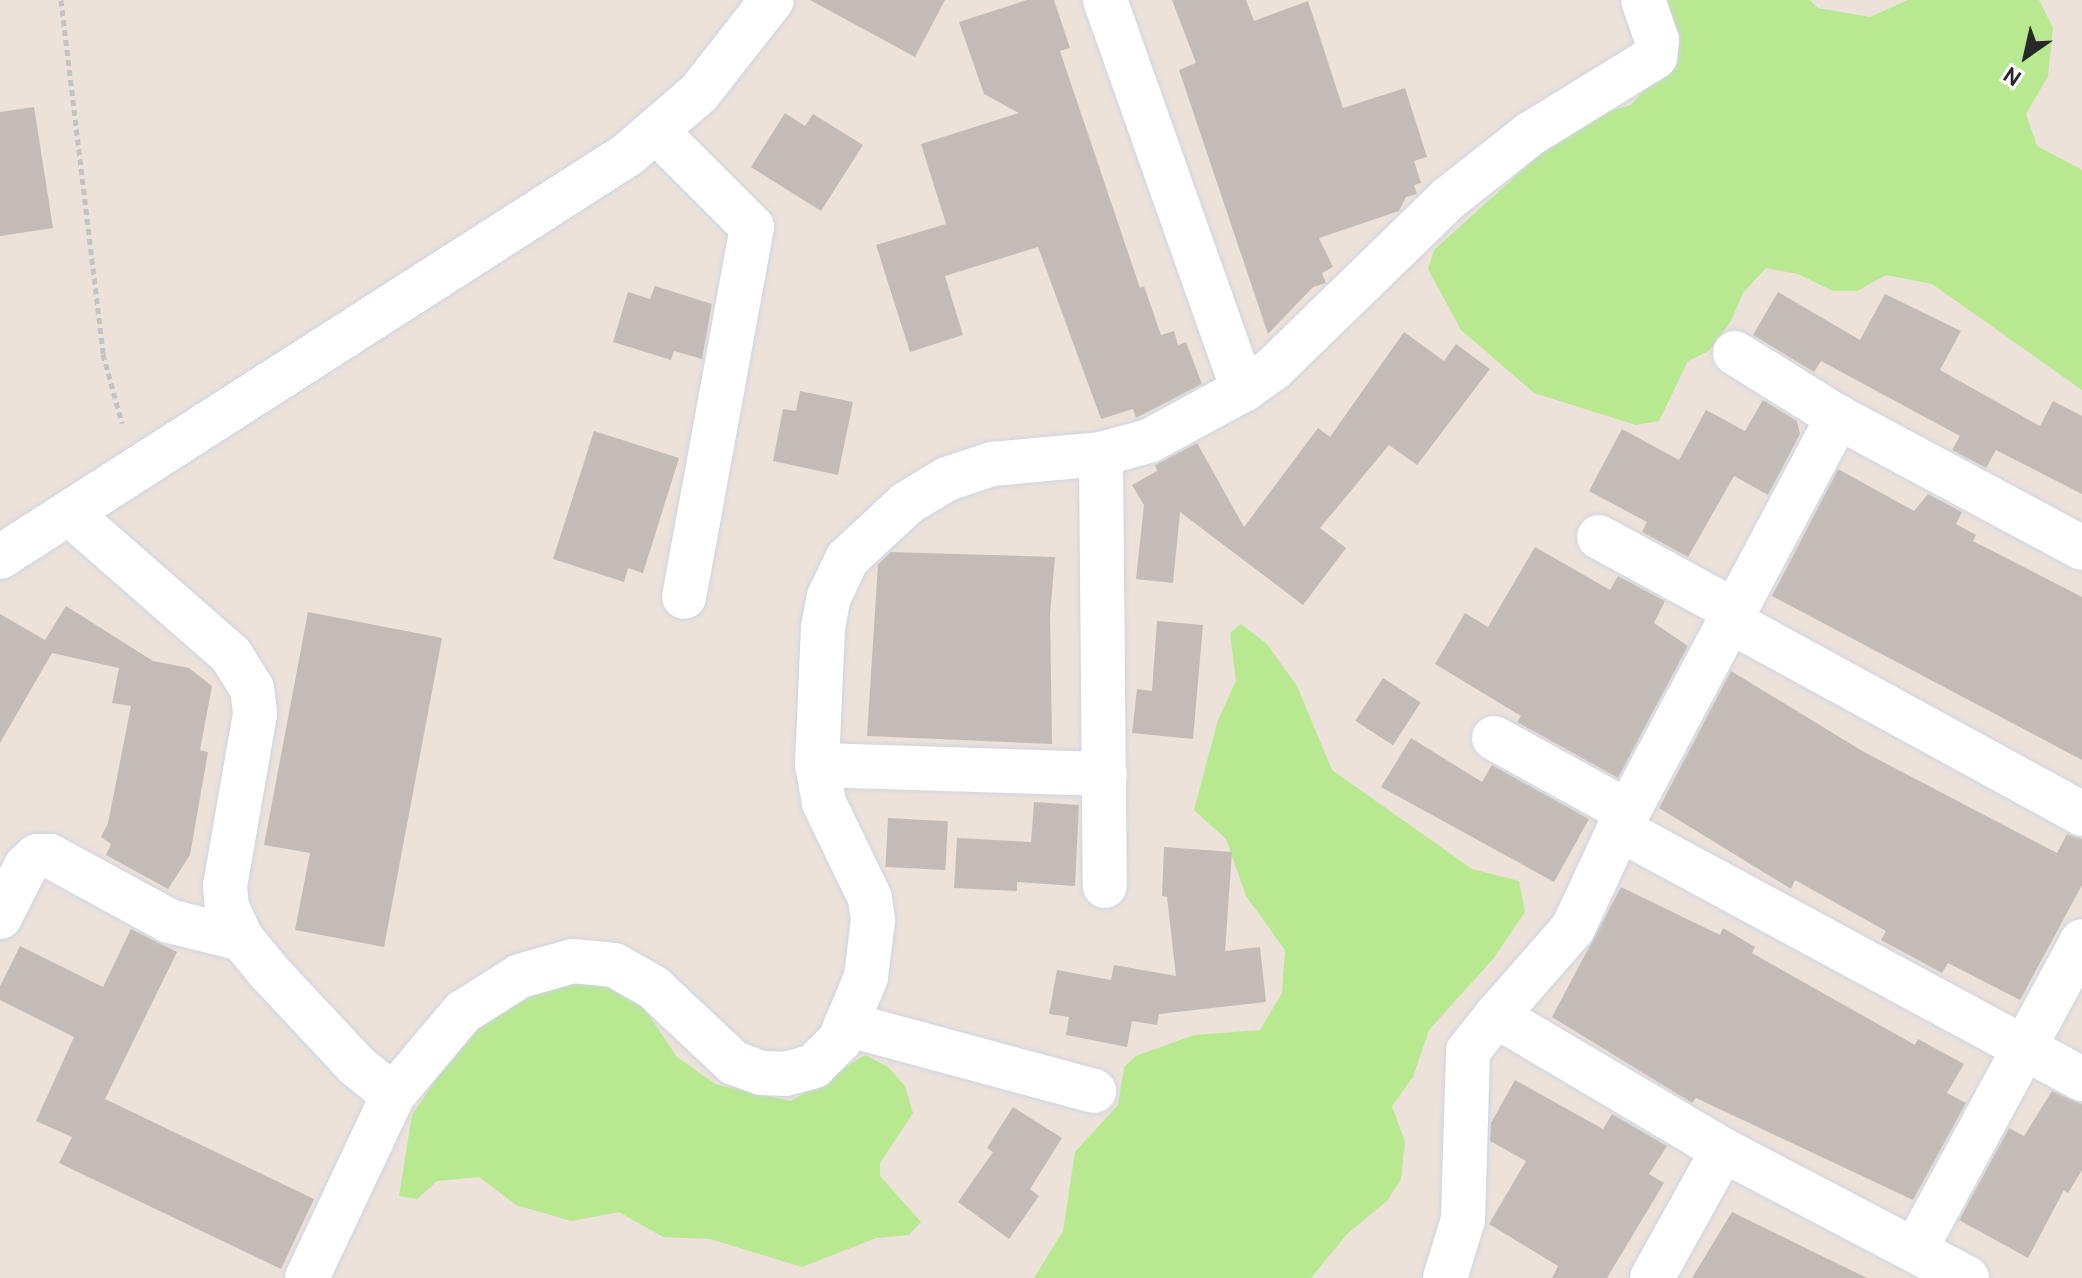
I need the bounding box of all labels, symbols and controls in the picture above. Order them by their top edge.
north arrow [1986,16,2066,96]
text: N [1998,61,2026,92]

